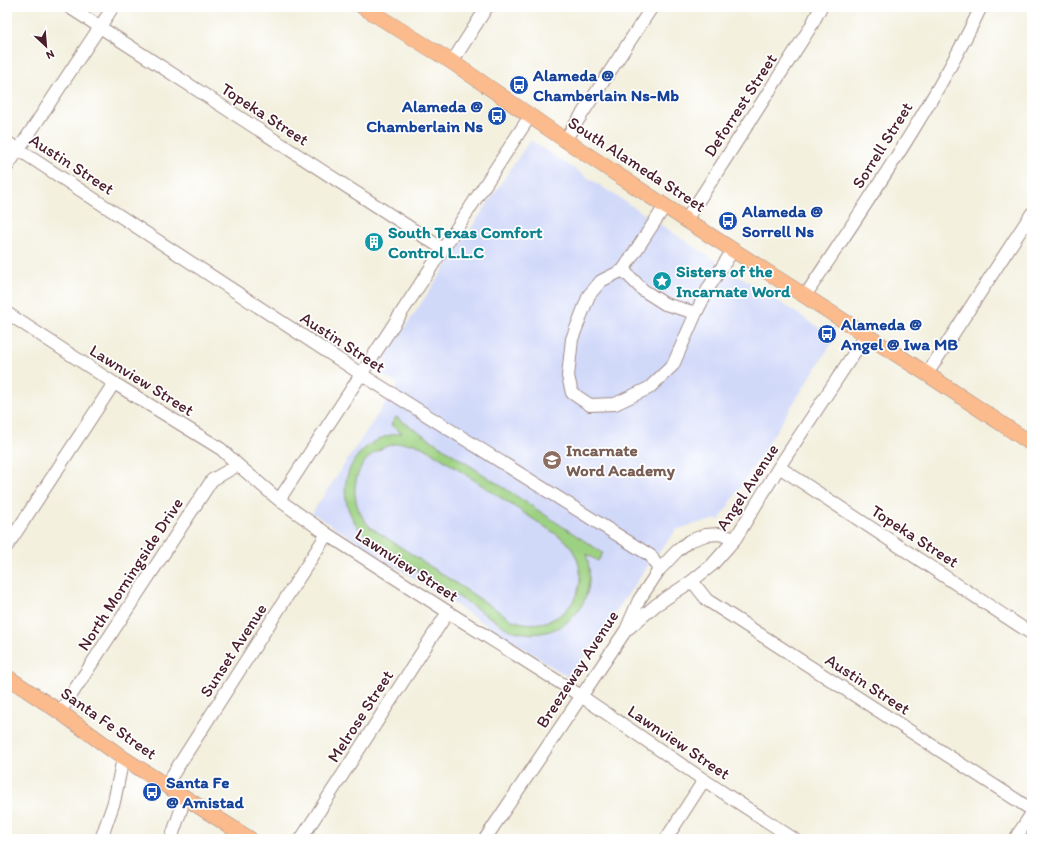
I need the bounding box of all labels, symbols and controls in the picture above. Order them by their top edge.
north arrow [26,26,66,66]
text: N [44,47,56,62]
street label: Deforrest Street [699,49,781,160]
place label: Alameda @ Chamberlain Ns-Mb [532,65,679,105]
bus stop icon: Alameda @ Chamberlain Ns-Mb [508,74,530,96]
street label: Topeka Street [218,78,313,150]
place label: Alameda @ Chamberlain Ns [366,96,483,136]
street label: Sorrell Street [848,98,916,192]
bus stop icon: Alameda @ Chamberlain Ns [486,105,508,127]
street label: South Alameda Street [564,112,710,216]
street label: Austin Street [26,129,118,199]
place label: Alameda @ Sorrell Ns [741,201,823,241]
bus stop icon: Alameda @ Sorrell Ns [717,210,739,232]
place label: South Texas Comfort Control L.L.C [388,222,543,262]
building icon: South Texas Comfort Control L.L.C [363,231,385,253]
place label: Sisters of the Incarnate Word [676,261,791,301]
place icon: Sisters of the Incarnate Word [651,270,673,292]
street label: Austin Street [297,307,389,377]
place label: Alameda @ Angel @ Iwa MB [840,314,958,355]
bus stop icon: Alameda @ Angel @ Iwa MB [816,323,838,345]
street label: Lawnview Street [86,340,198,420]
place label: Incarnate Word Academy [566,440,676,481]
street label: Angel Avenue [712,440,782,534]
school or university icon: Incarnate Word Academy [541,449,563,471]
street label: North Morningside Drive [73,494,187,654]
street label: Topeka Street [868,500,963,572]
street label: Lawnview Street [352,524,462,606]
street label: Sunset Avenue [195,599,271,701]
street label: Breezeway Avenue [532,607,622,731]
street label: Austin Street [822,649,914,719]
street label: Melrose Street [323,666,397,766]
street label: Santa Fe Street [57,683,161,763]
street label: Lawnview Street [624,700,734,784]
place label: Santa Fe @ Amistad [166,772,244,812]
bus stop icon: Santa Fe @ Amistad [141,781,163,803]

